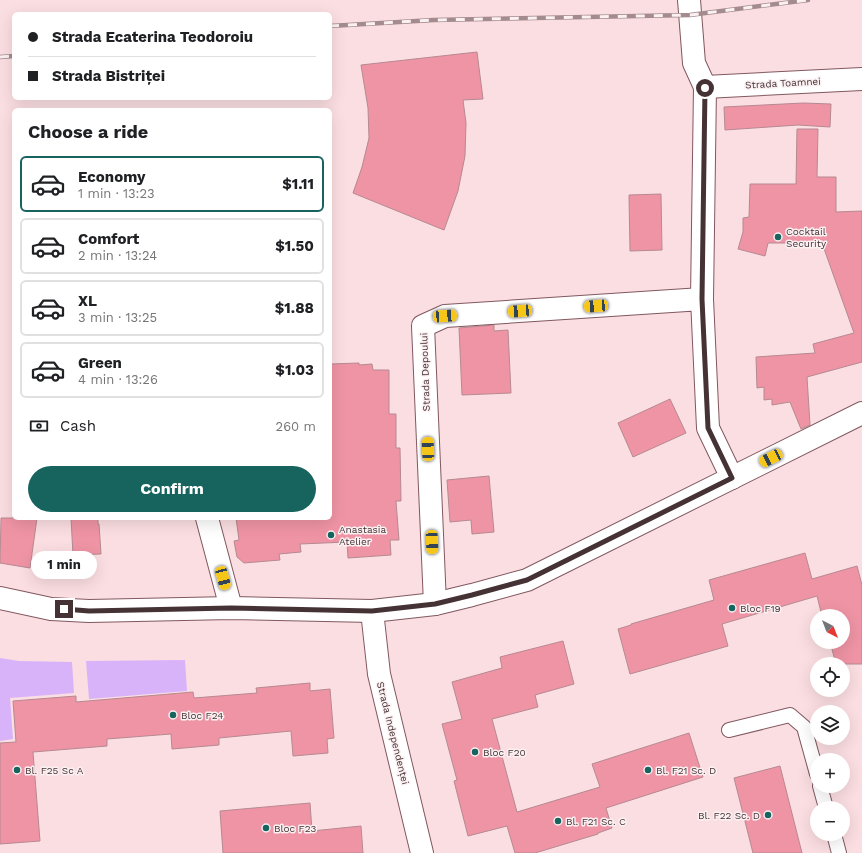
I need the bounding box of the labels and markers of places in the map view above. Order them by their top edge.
place label: Cocktail Security [786,226,827,249]
marker: Cocktail Security [773,232,783,242]
place label: Anastasia Atelier [339,524,386,547]
marker: Anastasia Atelier [326,530,336,540]
marker: Bloc F19 [727,603,737,613]
place label: Bloc F19 [740,603,781,614]
marker: Bloc F24 [168,710,178,720]
place label: Bloc F24 [181,710,223,721]
marker: Bloc F20 [470,747,480,757]
place label: Bloc F20 [483,747,526,758]
marker: Bl. F25 Sc A [12,765,22,775]
place label: Bl. F25 Sc A [25,765,84,776]
marker: Bl. F21 Sc. D [643,765,653,775]
place label: Bl. F21 Sc. D [656,765,716,776]
place label: Bl. F22 Sc. D [698,810,760,821]
marker: Bl. F22 Sc. D [763,810,773,820]
marker: Bl. F21 Sc. C [553,816,563,826]
place label: Bl. F21 Sc. C [566,816,626,827]
marker: Bloc F23 [261,823,271,833]
place label: Bloc F23 [274,823,317,834]

